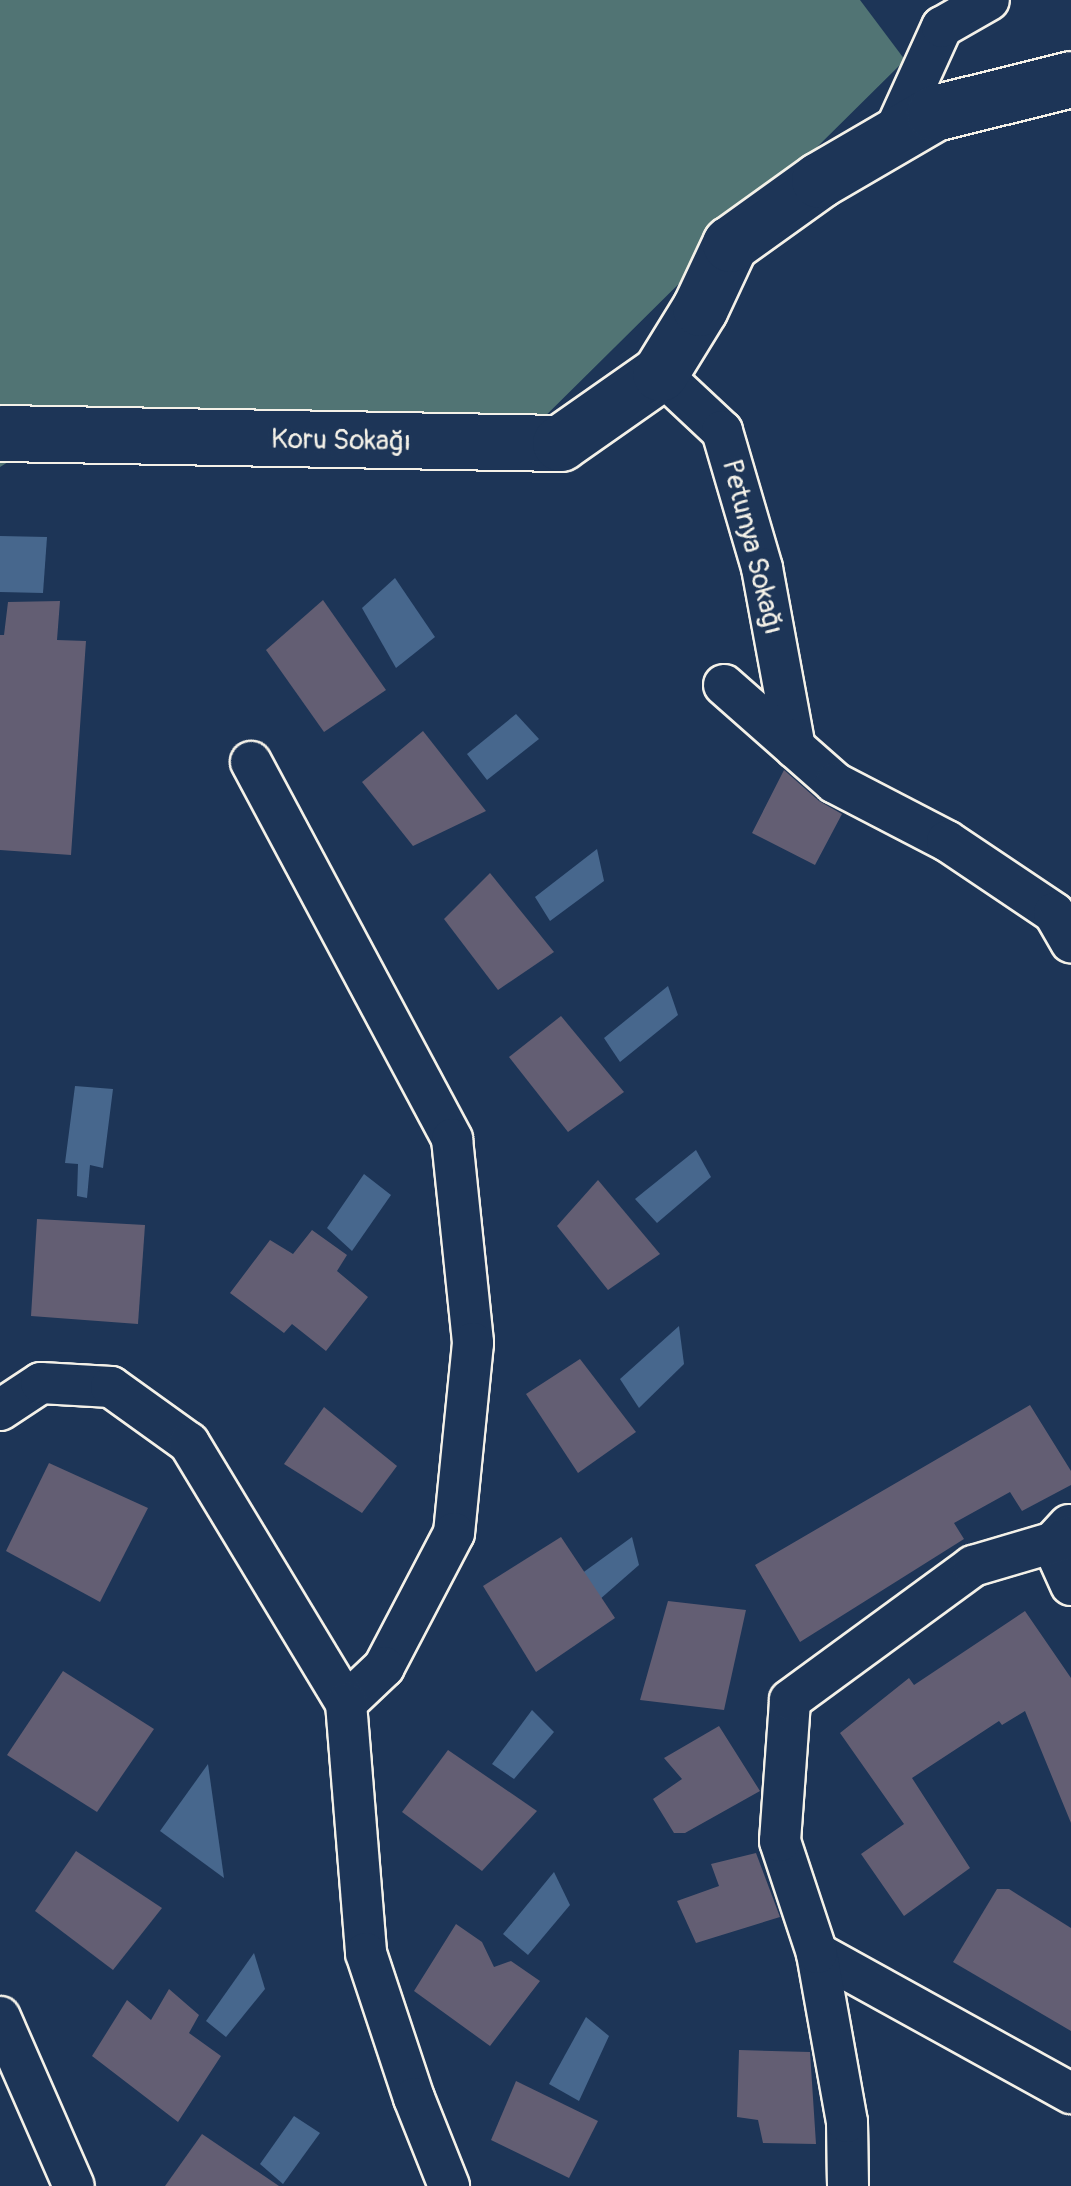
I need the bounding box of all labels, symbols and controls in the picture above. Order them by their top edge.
street label: Koru Sokağı [271,423,411,459]
street label: Petunya Sokağı [714,456,790,638]

